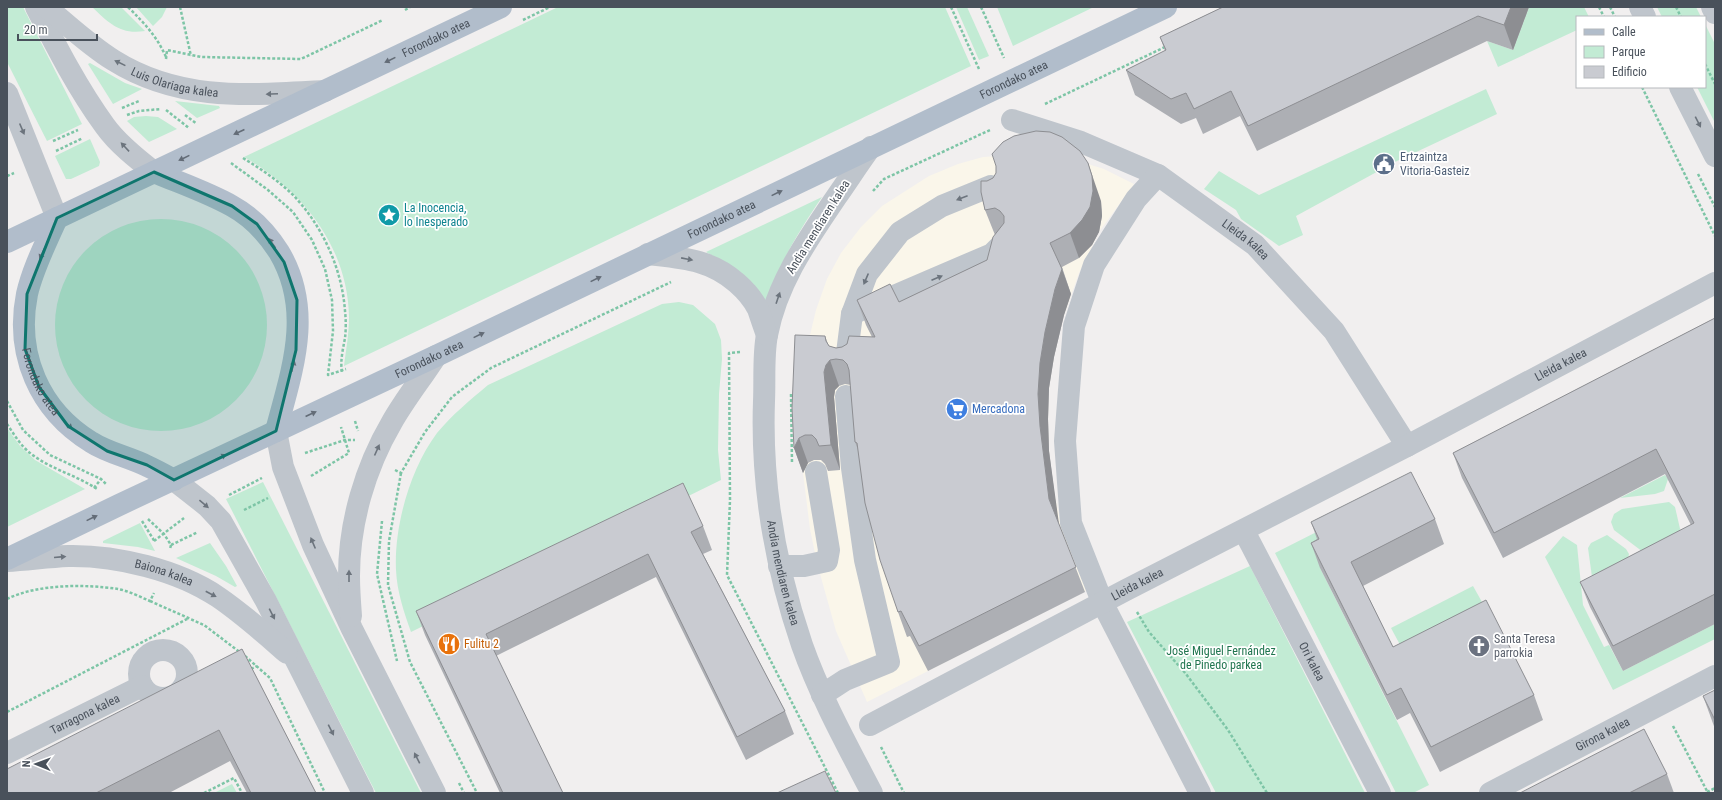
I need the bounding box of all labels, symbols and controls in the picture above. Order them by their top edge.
scale bar [18,16,97,42]
street label: Forondako atea [400,16,472,60]
legend [1576,16,1706,88]
text: 20 m [24,23,48,37]
text: Calle [1612,25,1636,39]
text: Parque [1612,45,1646,59]
one-way arrow [384,57,395,63]
street label: Forondako atea [977,57,1050,102]
one-way arrow [114,60,125,67]
street label: Luis Olariaga kalea [129,64,219,100]
text: Edificio [1612,65,1647,79]
one-way arrow [265,91,278,97]
one-way arrow [1694,116,1701,127]
one-way arrow [20,123,26,135]
one-way arrow [233,129,245,135]
one-way arrow [120,142,129,152]
place label: Ertzaintza Vitoria-Gasteiz [1400,150,1470,178]
public building icon: Ertzaintza Vitoria-Gasteiz [1371,151,1397,177]
one-way arrow [178,155,190,161]
street label: Andia mendiaren kalea [783,177,853,276]
one-way arrow [771,190,783,196]
one-way arrow [955,195,967,201]
street label: Forondako atea [685,197,758,242]
place label: La Inocencia, lo Inesperado [404,201,468,229]
place icon: La Inocencia, lo Inesperado [376,202,402,228]
street label: Lleida kalea [1219,216,1272,263]
one-way arrow [268,237,276,248]
one-way arrow [38,248,45,260]
one-way arrow [680,256,693,262]
one-way arrow [862,274,868,286]
one-way arrow [931,275,942,281]
one-way arrow [591,276,602,282]
one-way arrow [776,292,782,304]
one-way arrow [474,332,485,338]
street label: Forondako atea [393,337,466,381]
street label: Lleida kalea [1532,345,1589,384]
street label: Forondako atea [19,347,63,418]
one-way arrow [290,360,296,372]
supermarket icon: Mercadona [944,396,970,422]
place label: Mercadona [972,402,1025,416]
one-way arrow [305,411,317,417]
one-way arrow [63,420,73,429]
one-way arrow [374,445,380,456]
one-way arrow [216,454,227,460]
one-way arrow [199,500,210,509]
one-way arrow [87,515,98,521]
street label: Andia mendiaren kalea [764,519,802,627]
one-way arrow [309,536,315,548]
one-way arrow [54,553,66,560]
street label: Baiona kalea [133,556,196,589]
street label: Lleida kalea [1109,565,1166,604]
one-way arrow [346,569,352,582]
one-way arrow [205,591,217,597]
one-way arrow [269,608,275,620]
restaurant icon: Fulitu 2 [436,631,462,657]
place label: Santa Teresa parrokia [1494,632,1556,660]
church icon: Santa Teresa parrokia [1466,633,1492,659]
place label: Fulitu 2 [464,637,499,651]
street label: Ori kalea [1296,640,1328,683]
park label: José Miguel Fernández de Pinedo parkea [1166,644,1276,672]
street label: Tarragona kalea [48,691,122,737]
street label: Girona kalea [1573,714,1632,754]
one-way arrow [328,724,334,736]
north arrow [16,744,56,784]
one-way arrow [414,752,421,764]
text: N [20,760,33,767]

